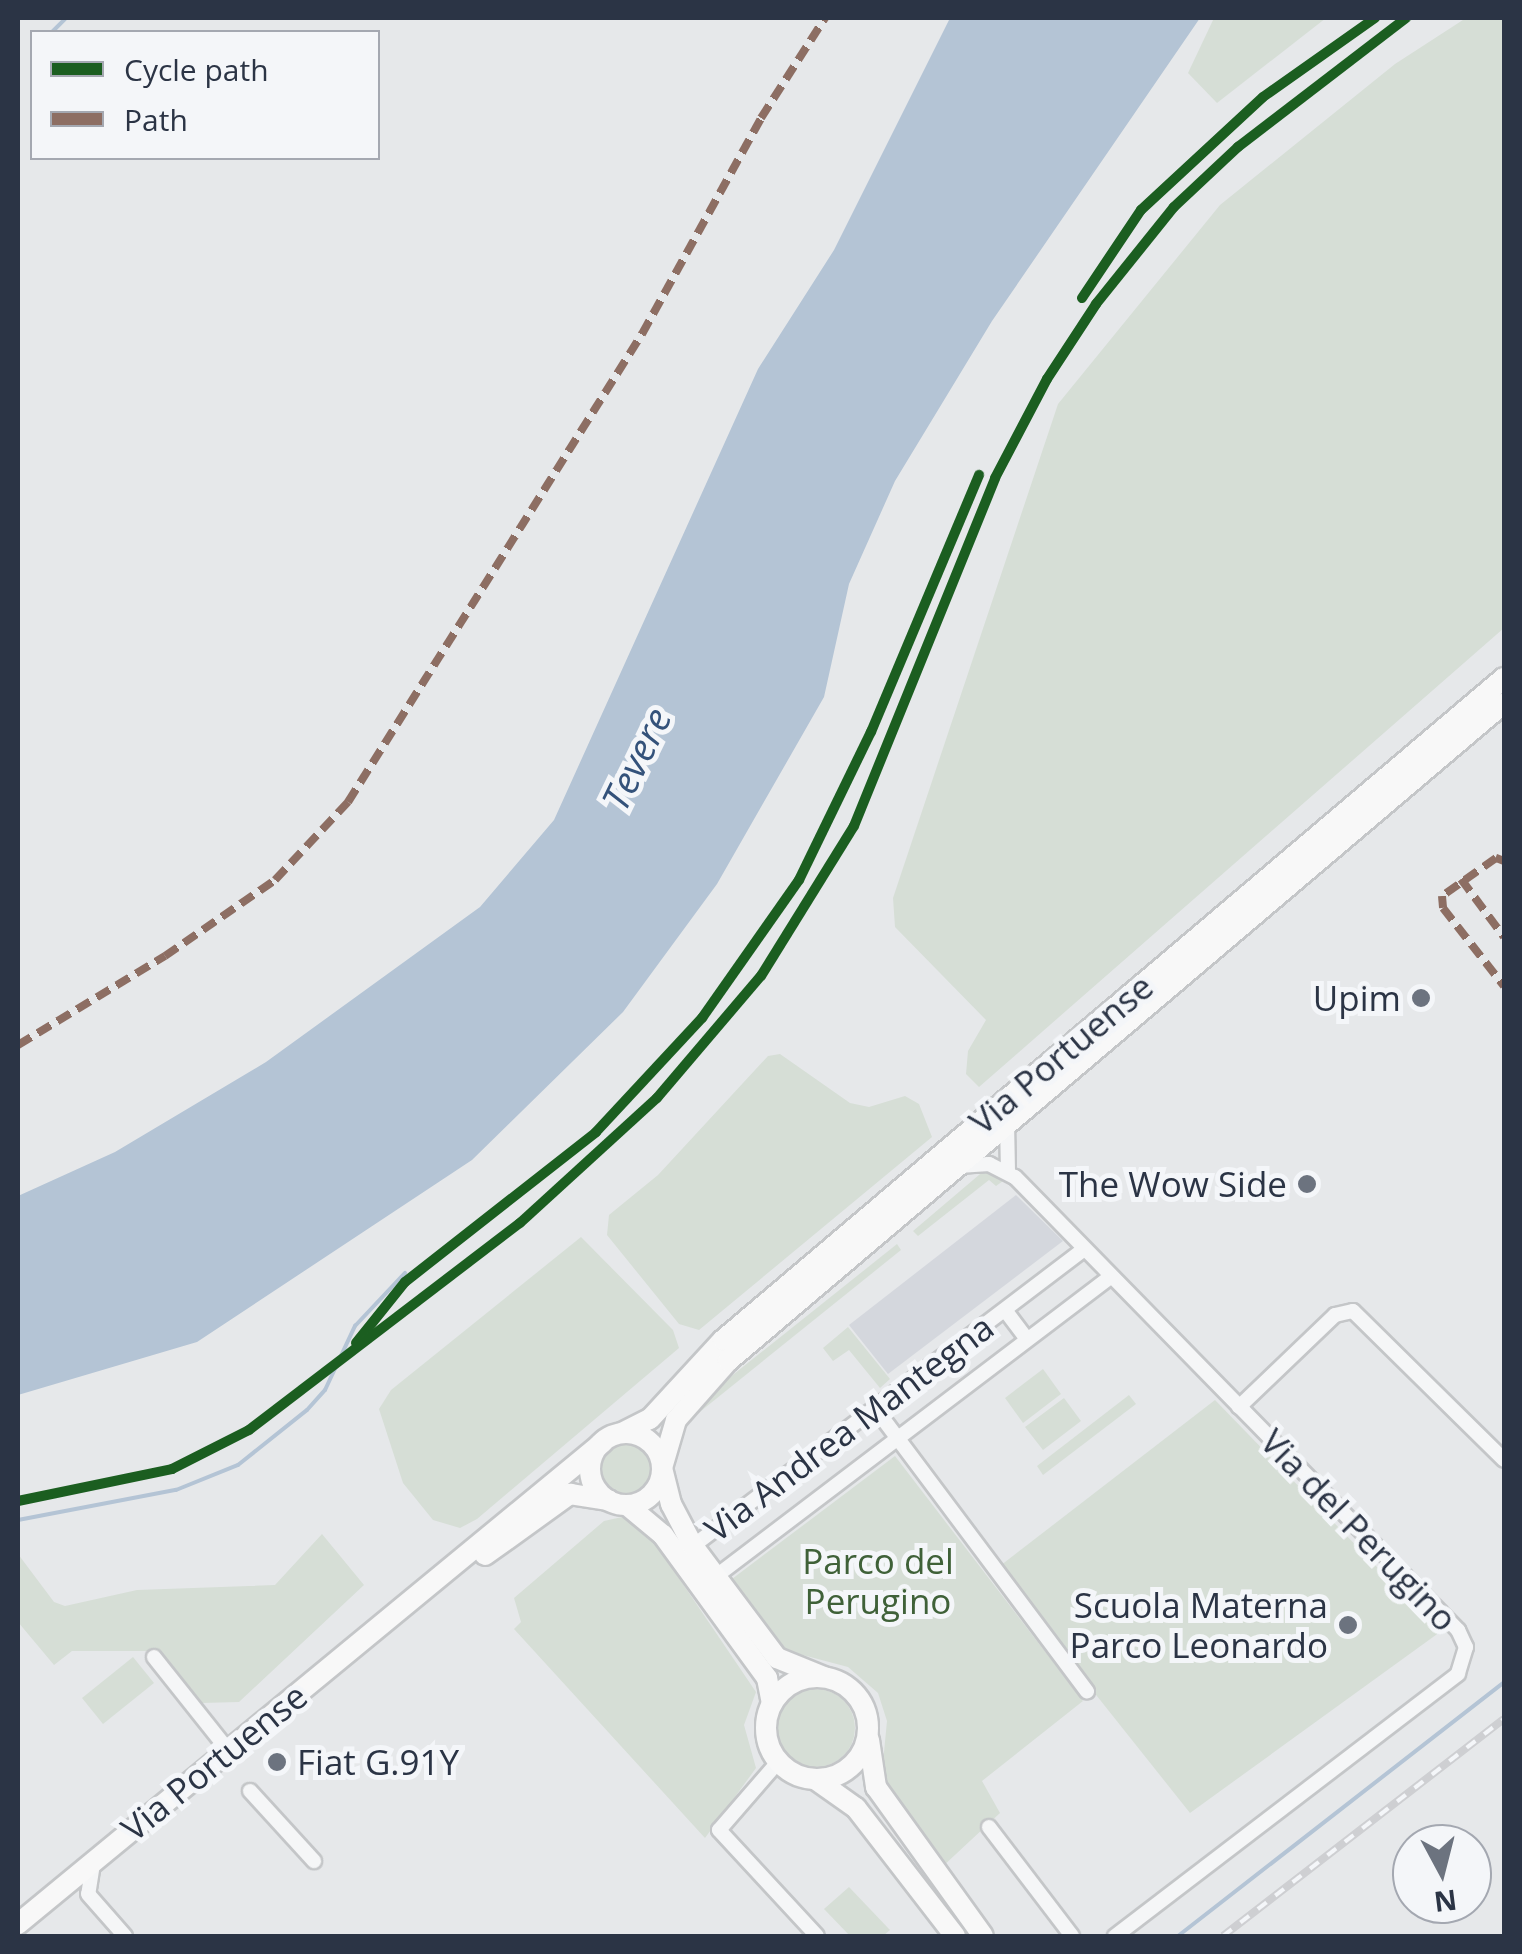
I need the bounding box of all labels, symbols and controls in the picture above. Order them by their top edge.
legend [30,30,380,160]
text: Cycle path [124,49,269,90]
text: Path [124,99,188,140]
water label: Tevere [592,700,680,818]
street label: Via Portuense [961,965,1161,1143]
place label: Upim [1313,977,1401,1019]
marker: Upim [1410,987,1432,1009]
place label: The Wow Side [1059,1163,1287,1205]
marker: The Wow Side [1296,1173,1318,1195]
street label: Via Andrea Mantegna [697,1306,1001,1550]
street label: Via del Perugino [1252,1420,1466,1640]
park label: Parco del Perugino [802,1540,954,1622]
place label: Scuola Materna Parco Leonardo [1070,1584,1328,1666]
marker: Scuola Materna Parco Leonardo [1337,1614,1359,1636]
street label: Via Portuense [113,1675,315,1849]
place label: Fiat G.91Y [297,1741,459,1783]
marker: Fiat G.91Y [266,1751,288,1773]
north arrow [1392,1824,1492,1924]
text: N [1432,1882,1459,1922]

